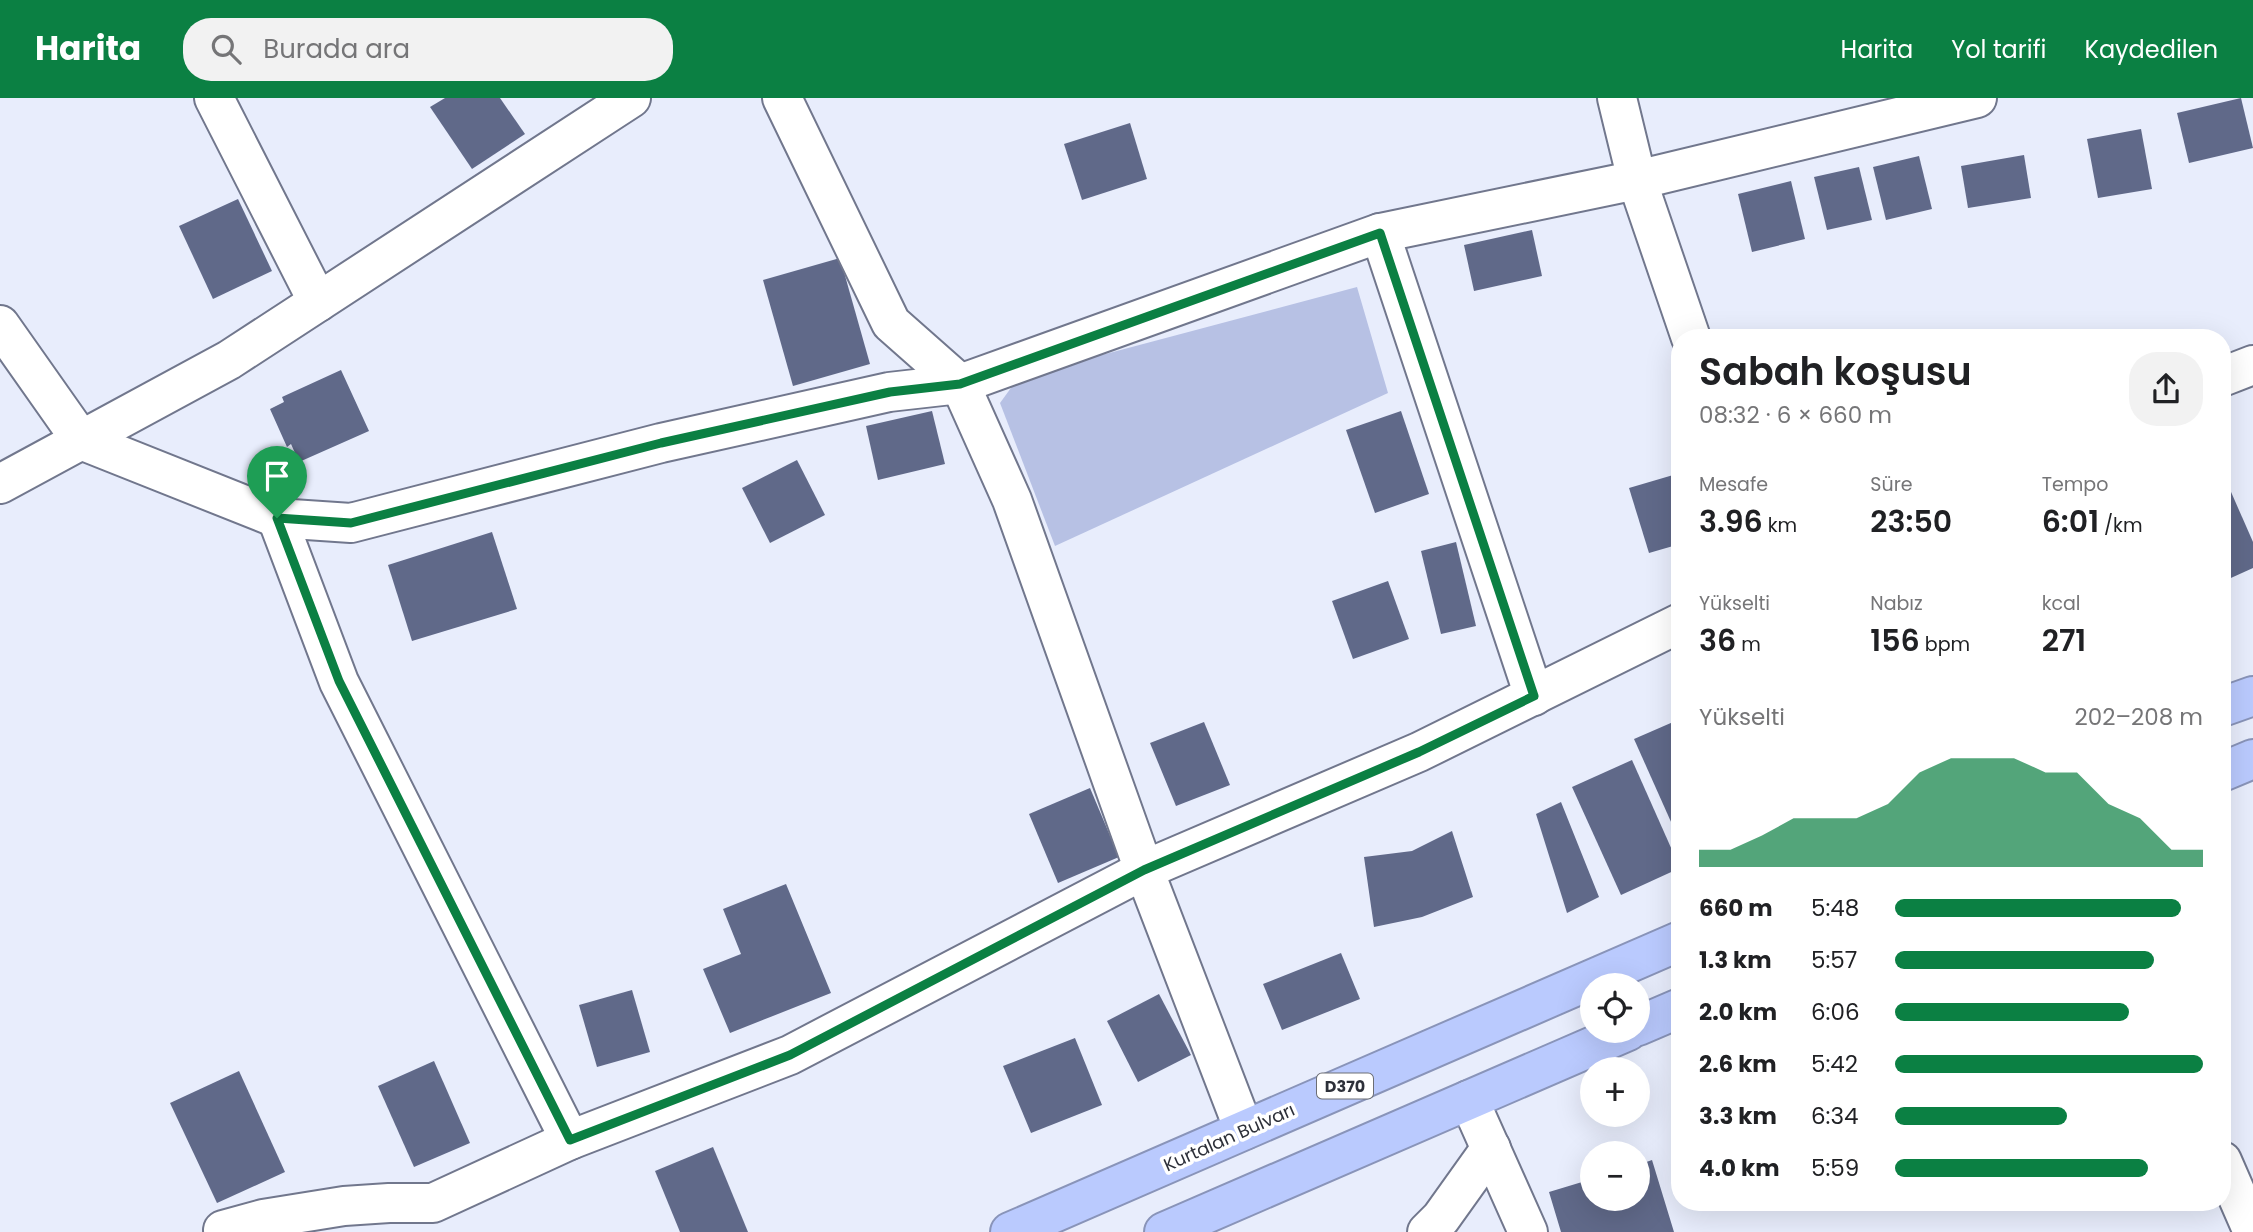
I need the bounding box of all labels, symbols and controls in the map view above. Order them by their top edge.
search box [183,18,673,81]
text: Harita [35,25,141,72]
icon: search [207,30,245,68]
text: Burada ara [263,31,410,67]
text: Harita [1841,33,1913,66]
text: Yol tarifi [1951,33,2047,66]
text: Kaydedilen [2085,33,2218,66]
text: Sabah koşusu [1699,345,1972,398]
button: share [2129,352,2203,426]
text: 08:32 · 6 × 660 m [1699,399,1892,431]
pin [247,446,307,518]
icon: arrive [258,457,296,495]
text: Mesafe [1699,471,1768,498]
text: Süre [1870,471,1913,498]
text: Tempo [2042,471,2108,498]
text: 3.96 [1699,500,1763,543]
text: 23:50 [1870,500,1952,543]
text: 6:01 [2042,500,2099,543]
text: km [1763,512,1797,539]
text: /km [2099,512,2142,539]
text: Yükselti [1699,590,1770,617]
text: Nabız [1870,590,1923,617]
text: kcal [2042,590,2081,617]
text: 36 [1699,619,1736,662]
text: 156 [1870,619,1920,662]
text: 271 [2042,619,2086,662]
text: m [1736,631,1761,658]
text: bpm [1920,631,1970,658]
text: Yükselti [1699,701,1785,733]
text: 202–208 m [2075,701,2203,733]
text: 660 m [1699,892,1773,924]
text: 5:48 [1811,892,1859,924]
text: 1.3 km [1699,944,1772,976]
text: 5:57 [1811,944,1857,976]
map controls [1580,973,1650,1211]
button: locate [1580,973,1650,1043]
text: 2.0 km [1699,996,1777,1028]
text: 6:06 [1811,996,1860,1028]
text: 2.6 km [1699,1048,1777,1080]
text: 5:42 [1811,1048,1858,1080]
button: + [1580,1057,1650,1127]
road number: D370 [1317,1074,1373,1098]
street label: Kurtalan Bulvarı [1159,1097,1299,1177]
text: 3.3 km [1699,1100,1777,1132]
text: 6:34 [1811,1100,1859,1132]
button: − [1580,1141,1650,1211]
text: 4.0 km [1699,1152,1780,1184]
text: 5:59 [1811,1152,1859,1184]

